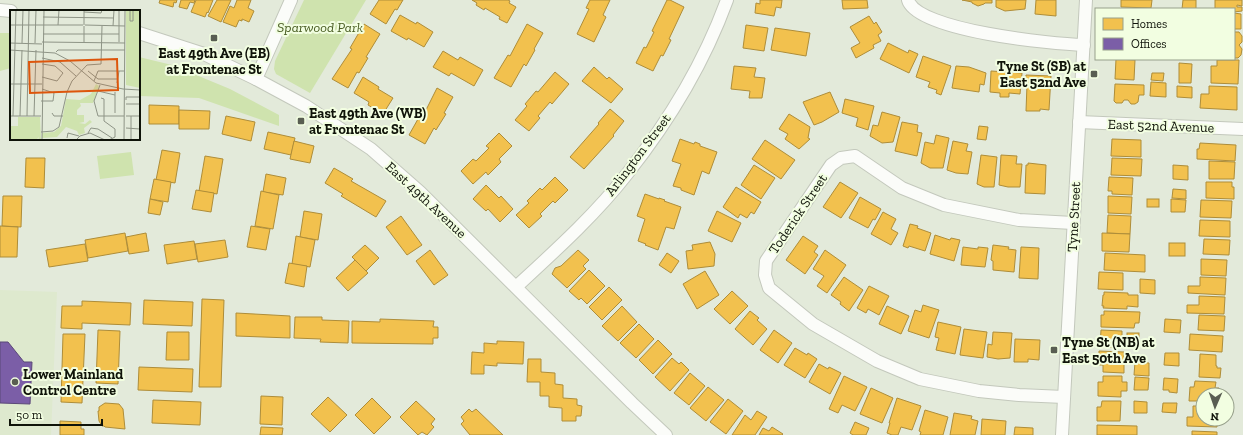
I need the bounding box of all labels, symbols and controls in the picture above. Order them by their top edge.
legend [1095,8,1235,60]
inset map [10,10,140,140]
text: Homes [1131,17,1167,31]
park label: Sparwood Park [277,19,363,36]
marker: East 49th Ave (EB) at Frontenac St [209,33,219,43]
text: Offices [1131,37,1167,51]
place label: East 49th Ave (EB) at Frontenac St [158,45,270,78]
place label: Tyne St (SB) at East 52nd Ave [997,58,1086,91]
marker: Tyne St (SB) at East 52nd Ave [1089,69,1099,79]
place label: East 49th Ave (WB) at Frontenac St [309,105,426,138]
street label: Arlington Street [602,110,675,200]
marker: East 49th Ave (WB) at Frontenac St [296,116,306,126]
street label: East 52nd Avenue [1107,116,1215,136]
street label: East 49th Avenue [382,158,470,242]
street label: Toderick Street [765,170,831,257]
street label: Tyne Street [1064,181,1084,253]
place label: Tyne St (NB) at East 50th Ave [1062,334,1155,367]
marker: Tyne St (NB) at East 50th Ave [1049,345,1059,355]
place label: Lower Mainland Control Centre [23,366,123,399]
marker: Lower Mainland Control Centre [10,377,20,387]
north arrow [1195,387,1235,427]
scale bar [10,401,102,427]
text: 50 m [16,408,43,422]
text: N [1210,410,1219,423]

